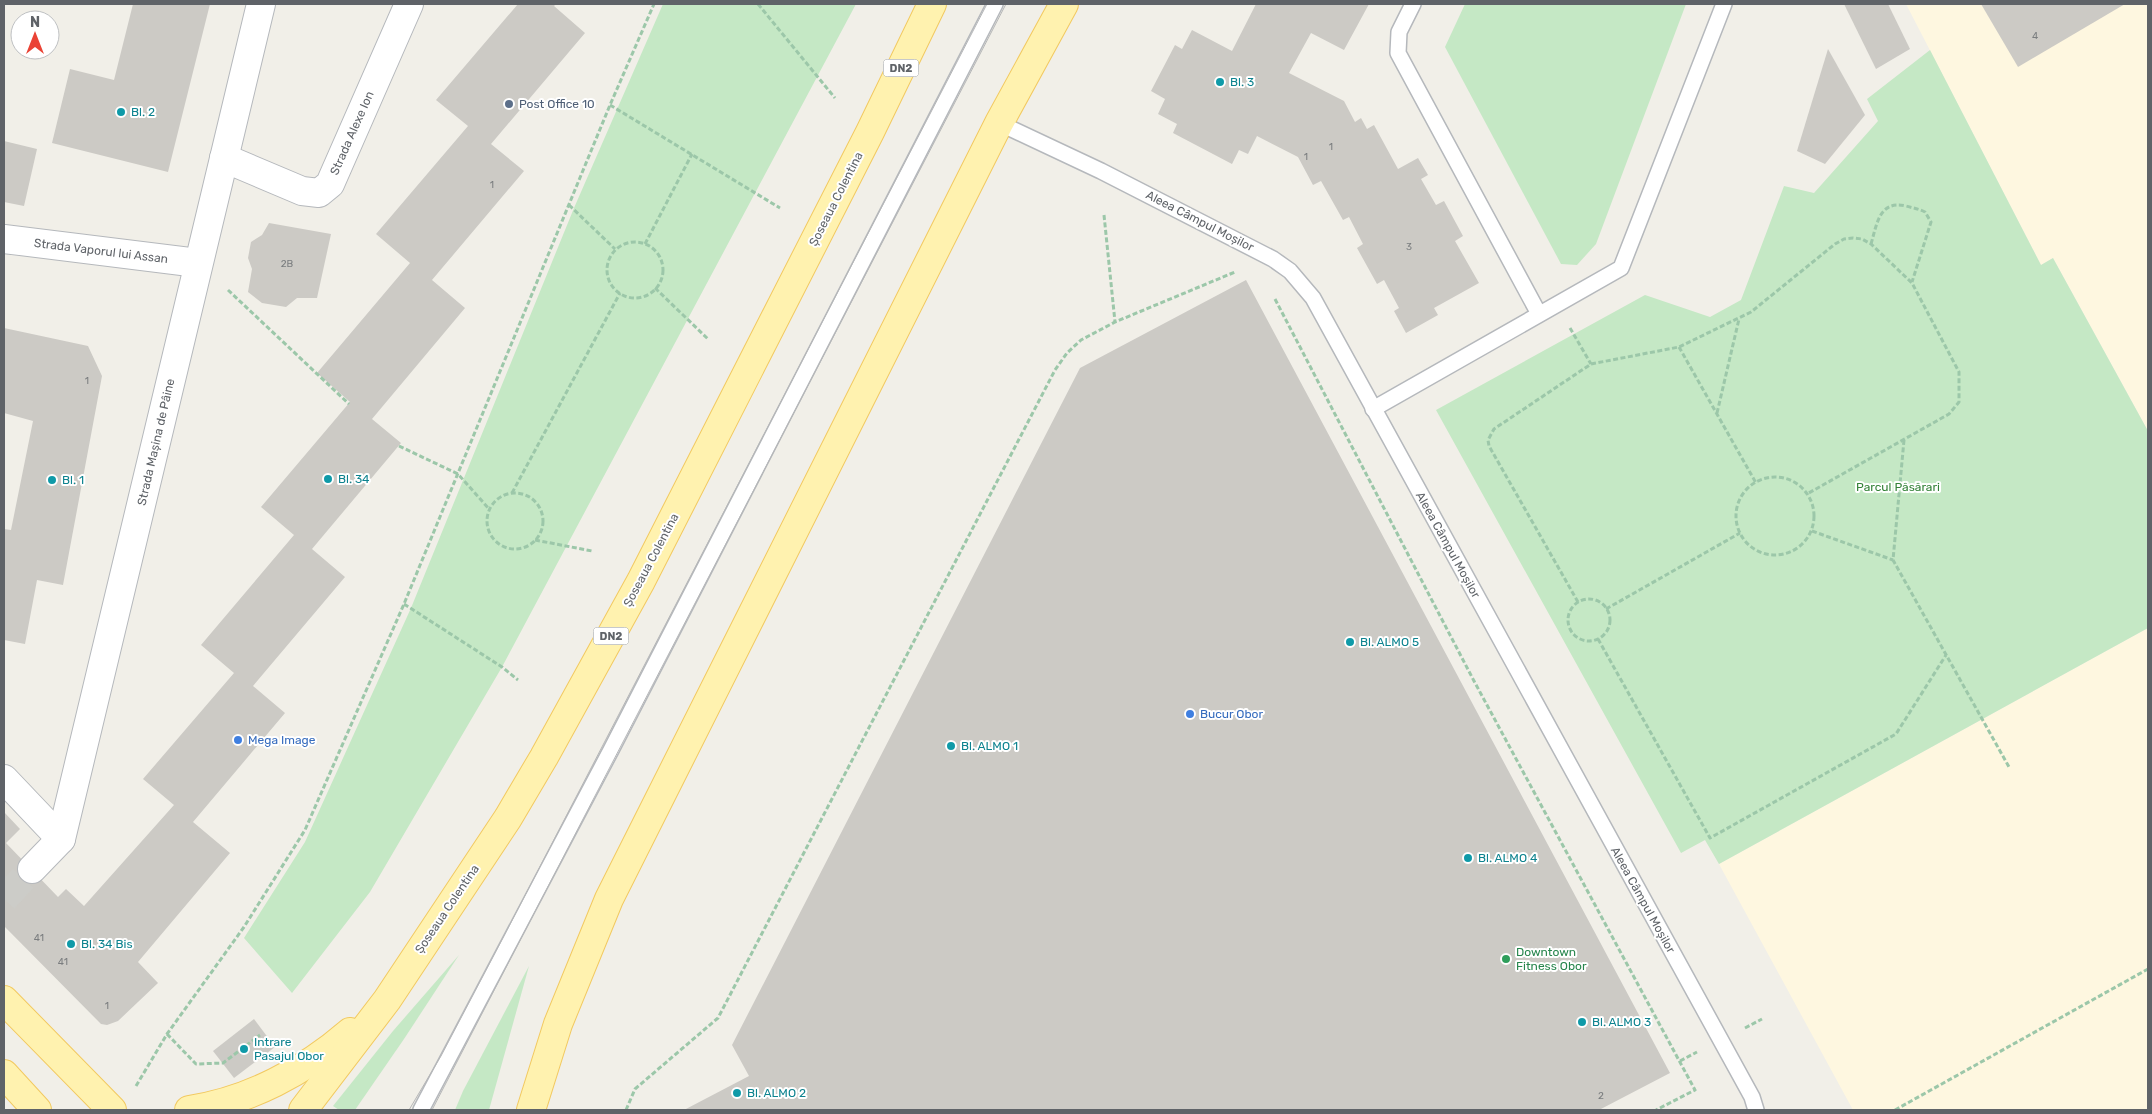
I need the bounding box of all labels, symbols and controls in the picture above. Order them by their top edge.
north arrow [10,10,60,60]
text: N [30,14,40,31]
house number: 4 [2032,30,2038,42]
road number: DN2 [884,59,918,76]
place label: Bl. 3 [1230,75,1254,89]
marker: Bl. 3 [1214,76,1226,88]
street label: Strada Alexe Ion [327,89,377,177]
place label: Post Office 10 [519,97,595,111]
marker: Post Office 10 [503,98,515,110]
place label: Bl. 2 [131,105,155,119]
marker: Bl. 2 [115,106,127,118]
house number: 1 [1329,141,1333,153]
street label: Șoseaua Colentina [806,150,866,248]
house number: 1 [1304,151,1308,163]
house number: 1 [490,179,494,191]
street label: Aleea Câmpul Moșilor [1144,188,1257,255]
street label: Strada Vaporul lui Assan [33,236,169,266]
house number: 3 [1406,241,1412,253]
house number: 2B [281,258,294,270]
house number: 1 [85,375,89,387]
street label: Strada Mașina de Pâine [135,377,177,507]
place label: Bl. 34 [338,472,370,486]
place label: Bl. 1 [62,473,84,487]
marker: Bl. 34 [322,473,334,485]
marker: Bl. 1 [46,474,58,486]
park label: Parcul Păsărari [1856,480,1940,494]
street label: Aleea Câmpul Moșilor [1413,489,1483,601]
street label: Șoseaua Colentina [620,511,682,609]
road number: DN2 [594,628,628,644]
place label: Bl. ALMO 5 [1360,635,1419,649]
marker: Bl. ALMO 5 [1344,636,1356,648]
place label: Bucur Obor [1200,707,1263,721]
marker: Bucur Obor [1184,708,1196,720]
place label: Mega Image [248,733,316,747]
marker: Mega Image [232,734,244,746]
place label: Bl. ALMO 1 [961,739,1018,753]
marker: Bl. ALMO 1 [945,740,957,752]
street label: Aleea Câmpul Moșilor [1608,844,1678,956]
place label: Bl. ALMO 4 [1478,851,1538,865]
marker: Bl. ALMO 4 [1462,852,1474,864]
street label: Șoseaua Colentina [412,862,482,956]
house number: 41 [34,932,44,944]
place label: Bl. 34 Bis [81,937,133,951]
marker: Bl. 34 Bis [65,938,77,950]
place label: Downtown Fitness Obor [1516,945,1587,973]
marker: Downtown Fitness Obor [1500,953,1512,965]
house number: 41 [58,956,68,968]
house number: 1 [105,1000,109,1012]
place label: Bl. ALMO 3 [1592,1015,1651,1029]
marker: Bl. ALMO 3 [1576,1016,1588,1028]
place label: Intrare Pasajul Obor [254,1035,324,1063]
marker: Intrare Pasajul Obor [238,1043,250,1055]
place label: Bl. ALMO 2 [747,1086,806,1100]
marker: Bl. ALMO 2 [731,1087,743,1099]
house number: 2 [1598,1090,1604,1102]

